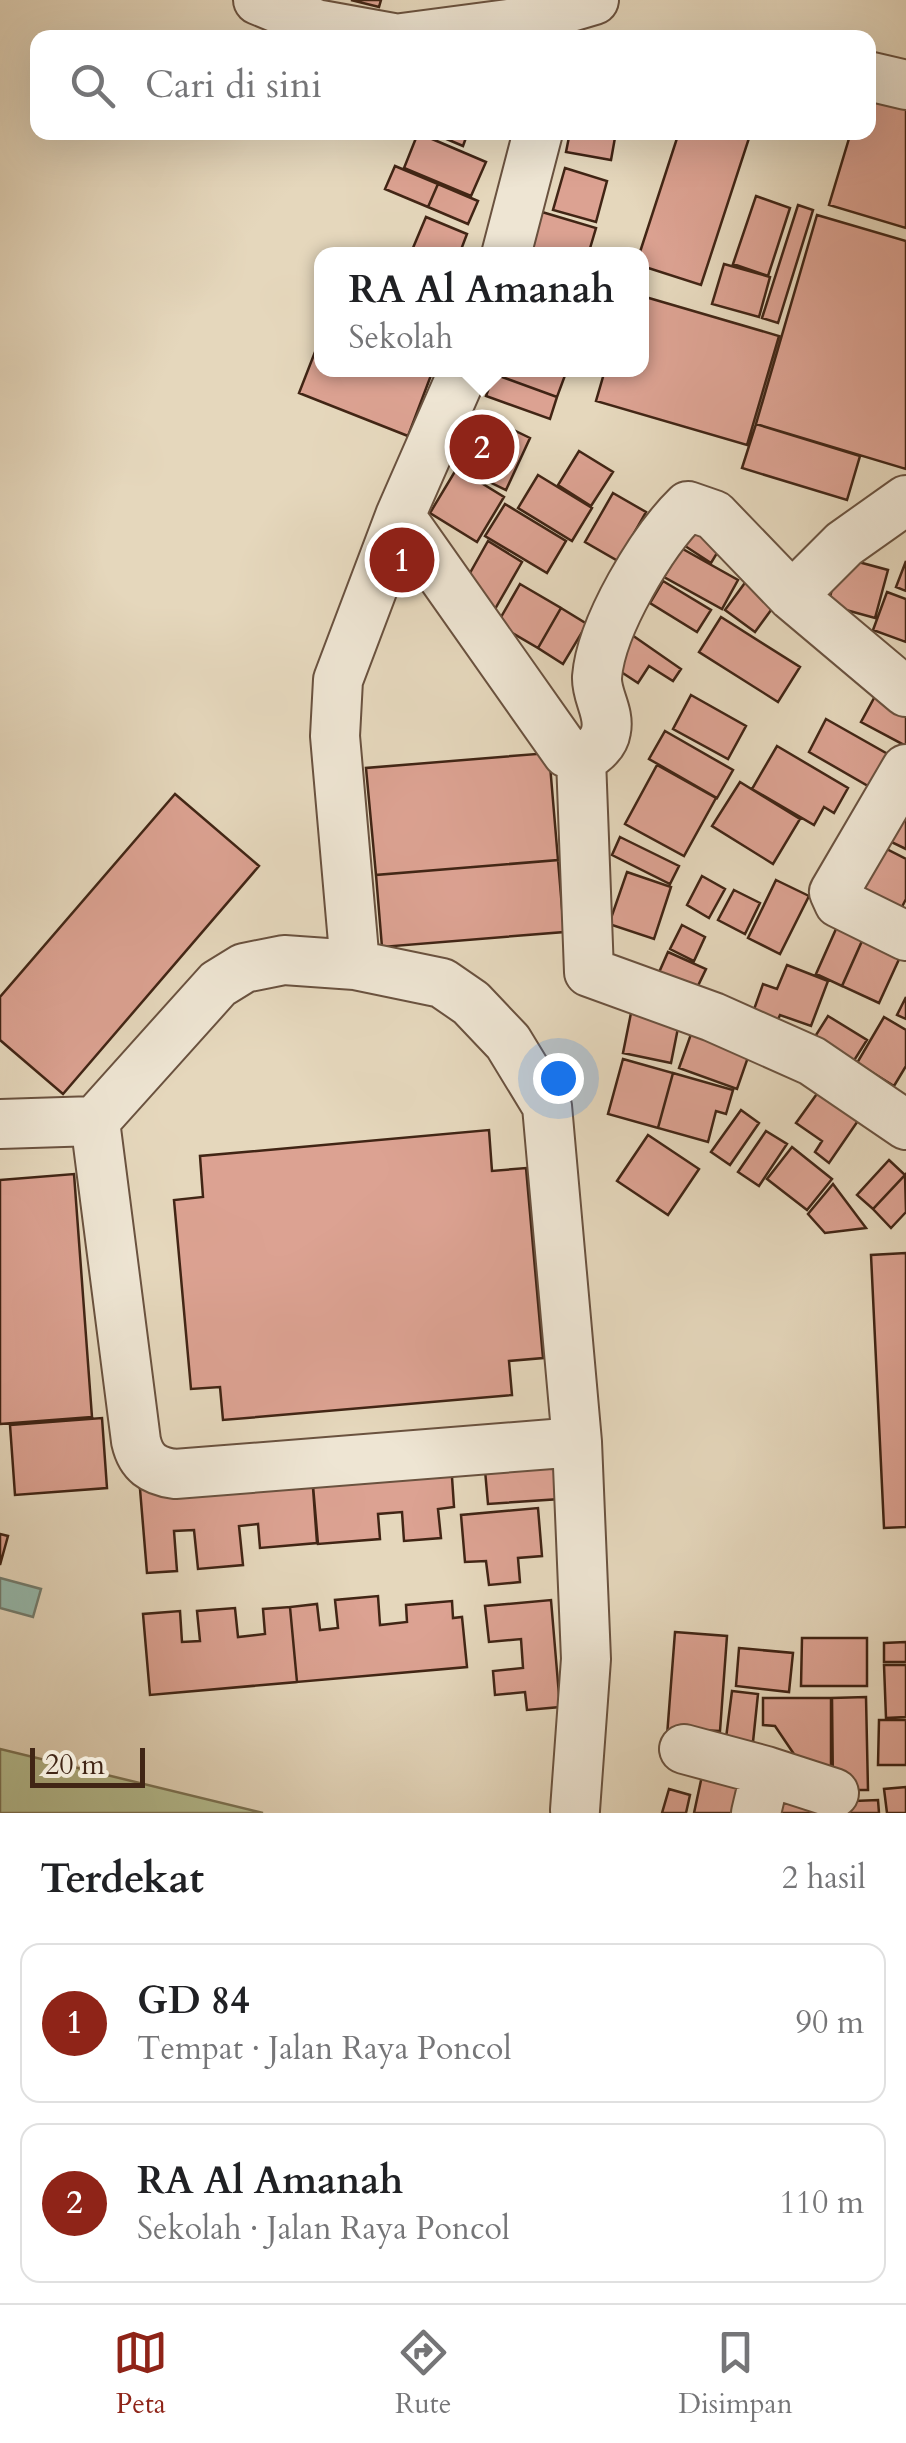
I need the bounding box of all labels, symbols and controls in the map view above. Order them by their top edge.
search box [30,30,876,140]
icon: search [65,58,120,113]
text: Cari di sini [145,59,322,111]
popup [314,247,649,377]
text: RA Al Amanah [348,264,615,316]
text: Sekolah [348,316,453,360]
pin: 2 [450,410,514,484]
pin: 1 [370,522,434,598]
your location [533,1053,584,1104]
scale bar [30,1743,145,1788]
text: 20 m [45,1746,105,1784]
text: Terdekat [40,1850,204,1907]
text: 2 hasil [782,1856,866,1900]
text: GD 84 [137,1975,250,2027]
text: 1 [66,2001,83,2045]
text: 90 m [796,2001,864,2045]
text: Tempat · Jalan Raya Poncol [137,2027,512,2071]
text: RA Al Amanah [137,2155,403,2207]
text: 2 [66,2181,83,2225]
text: 110 m [779,2181,864,2225]
text: Sekolah · Jalan Raya Poncol [137,2207,510,2251]
tab: Peta [113,2325,168,2423]
tab: Rute [395,2325,451,2423]
tab: Disimpan [678,2325,793,2423]

